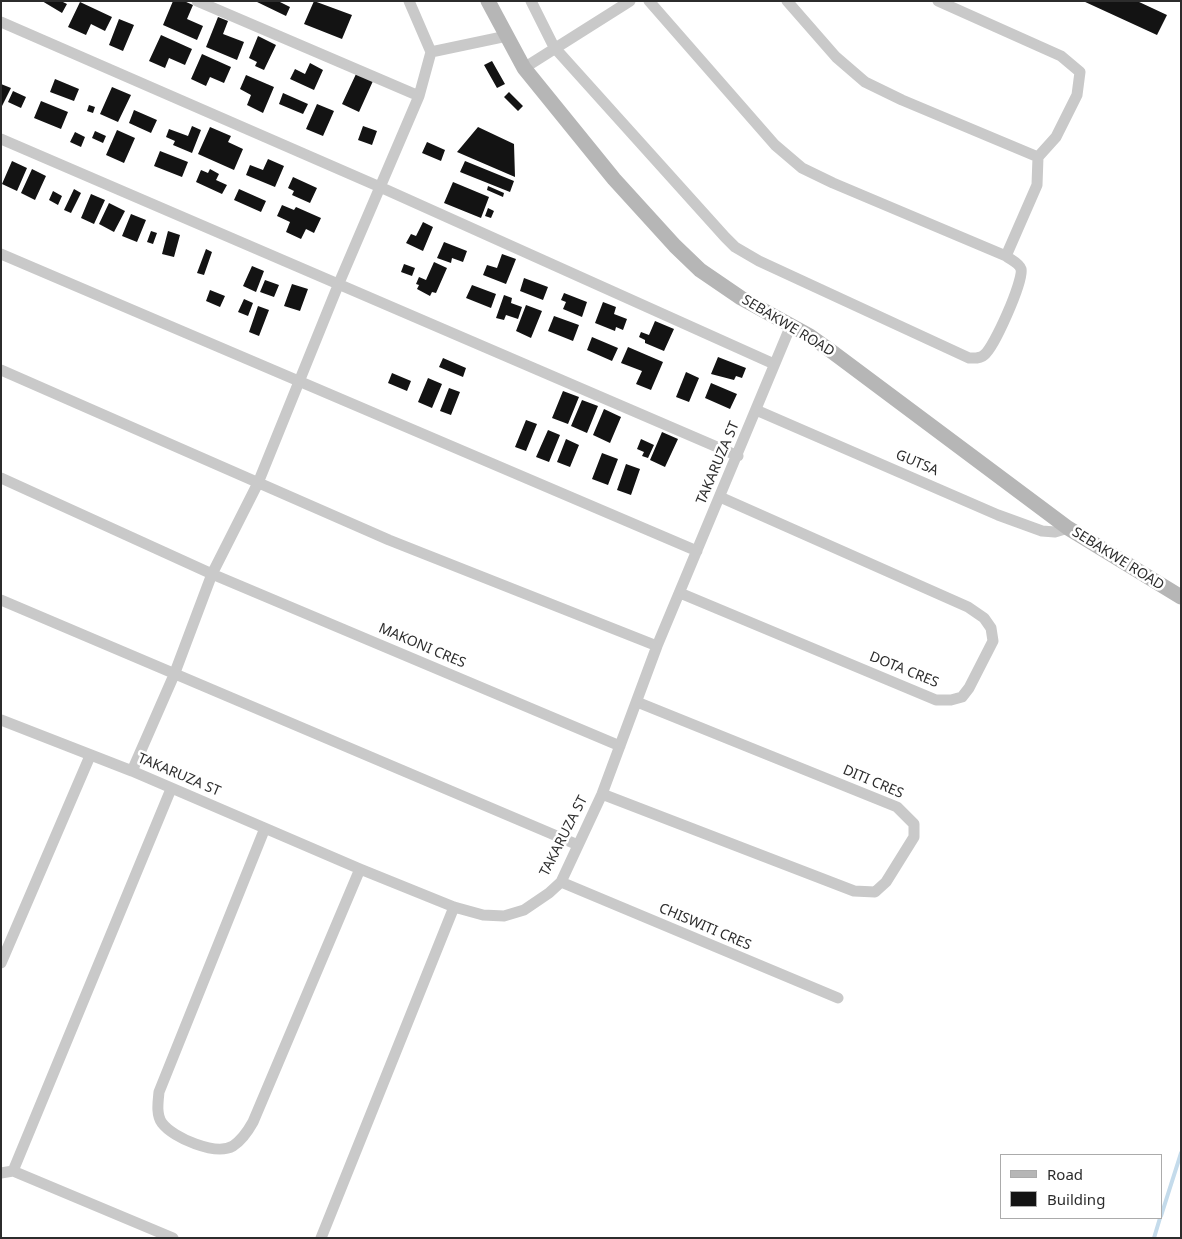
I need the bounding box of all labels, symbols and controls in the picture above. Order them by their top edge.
street label: SEBAKWE ROAD [739,292,837,360]
street label: TAKARUZA ST [693,419,743,507]
street label: GUTSA [893,447,941,479]
street label: SEBAKWE ROAD [1069,524,1167,594]
street label: MAKONI CRES [376,620,468,672]
street label: DOTA CRES [867,649,941,691]
street label: TAKARUZA ST [135,750,223,800]
street label: DITI CRES [840,762,906,802]
street label: TAKARUZA ST [536,793,592,879]
street label: CHISWITI CRES [656,900,754,954]
legend [1000,1154,1162,1219]
text: Road [1047,1164,1083,1184]
text: Building [1047,1189,1105,1209]

